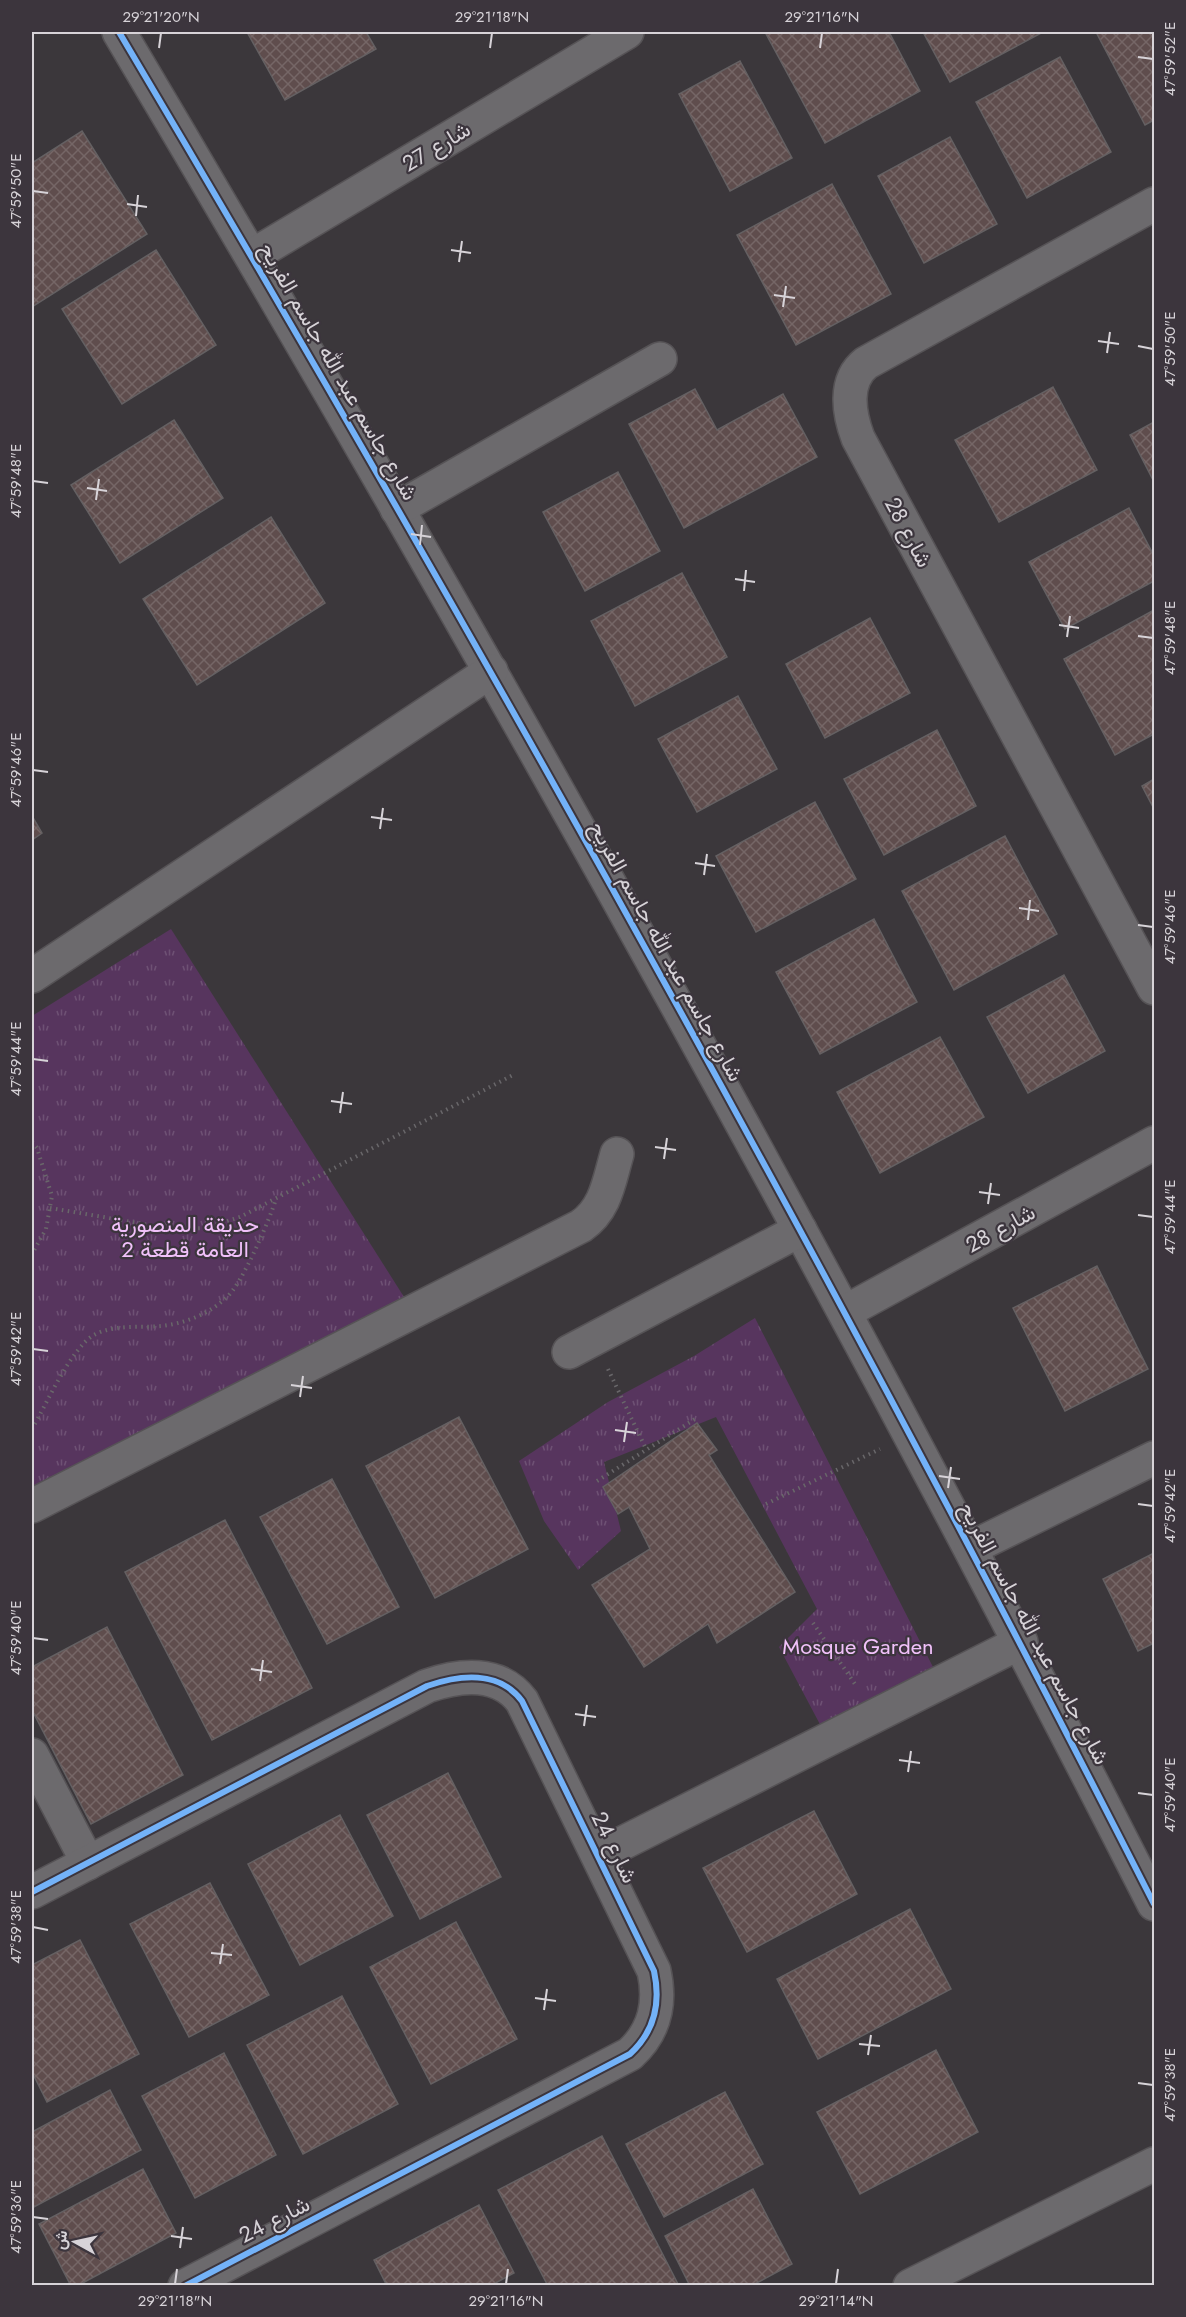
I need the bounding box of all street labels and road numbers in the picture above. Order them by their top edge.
street label: شارع 27 [396,113,476,179]
street label: شارع جاسم عبد الله جاسم الفريح [252,236,426,506]
street label: شارع 28 [877,491,941,573]
street label: شارع جاسم عبد الله جاسم الفريح [582,815,752,1087]
street label: شارع 28 [959,1196,1041,1260]
street label: شارع جاسم عبد الله جاسم الفريح [952,1496,1118,1770]
street label: شارع 24 [584,1806,646,1888]
street label: شارع 24 [233,2187,315,2251]

